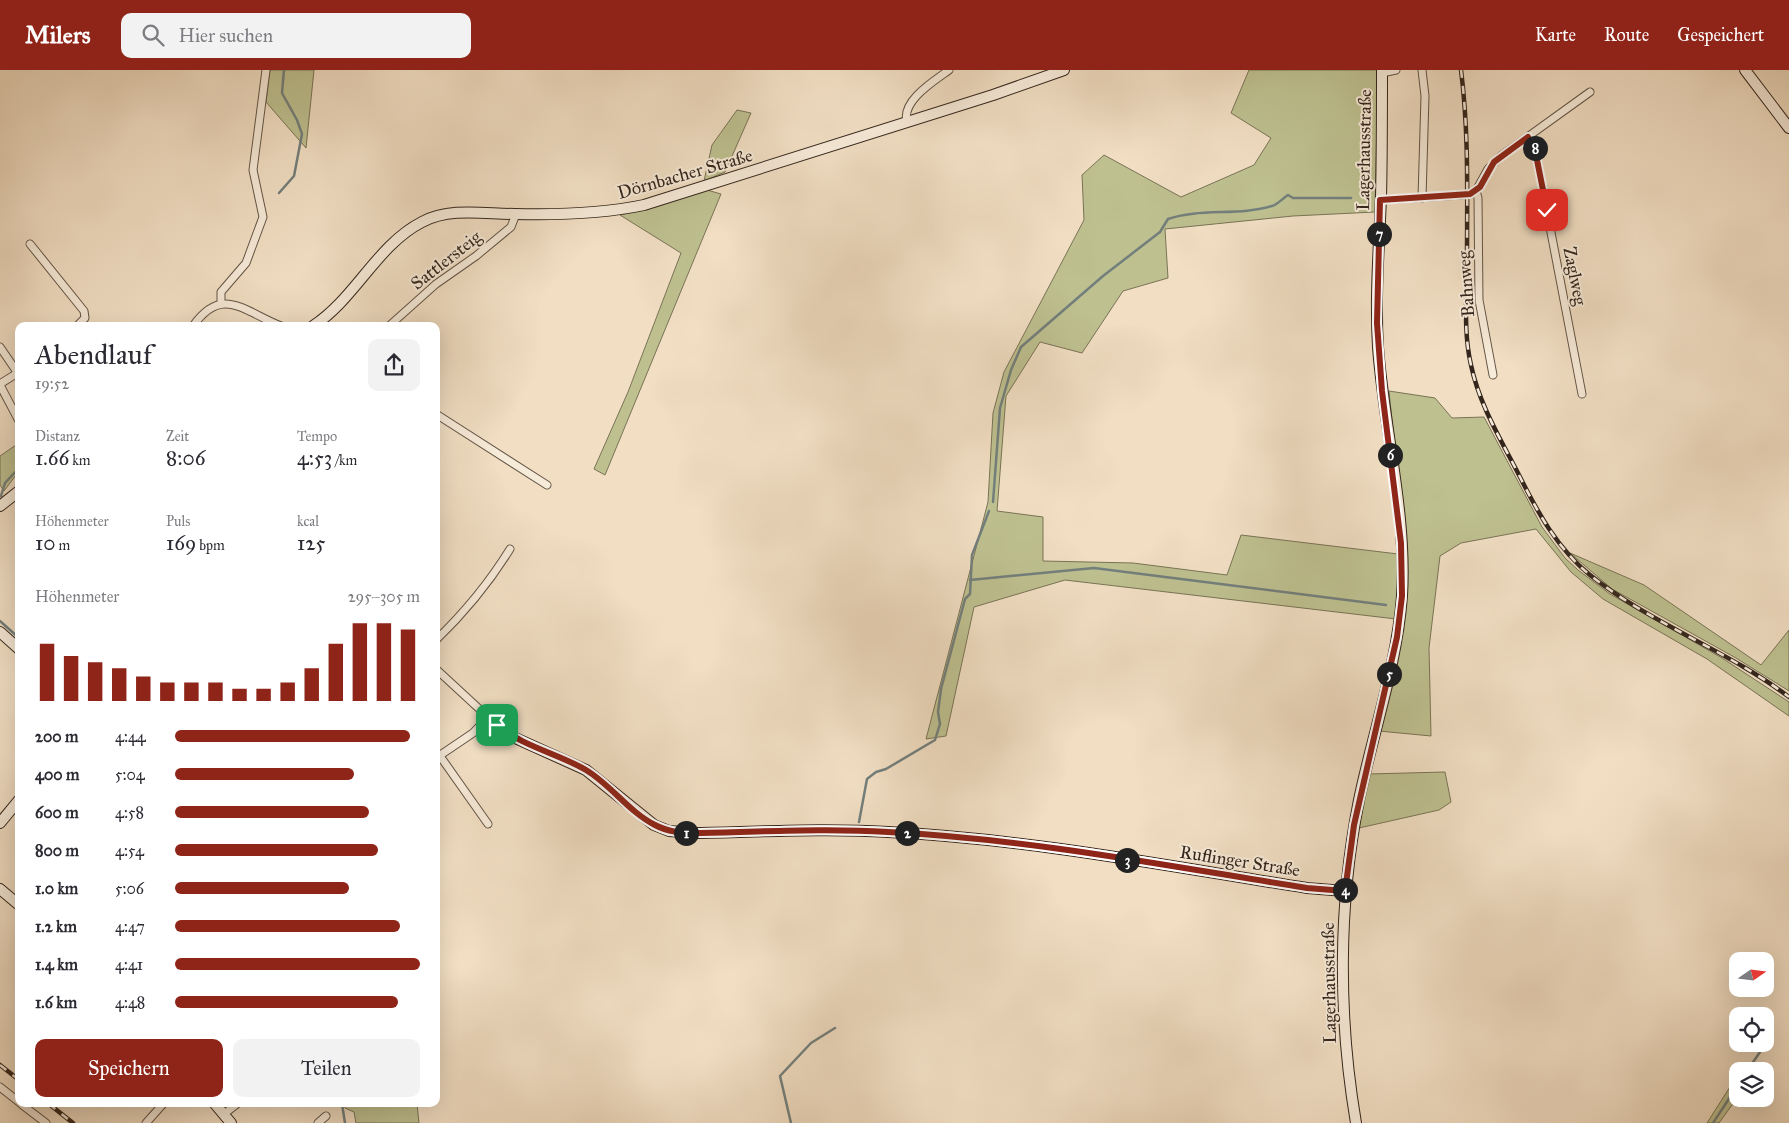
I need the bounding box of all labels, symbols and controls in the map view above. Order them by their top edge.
search box [121,13,471,58]
text: Milers [25,20,91,50]
icon: search [139,21,167,49]
text: Hier suchen [179,24,273,47]
text: Karte [1535,24,1576,46]
text: Route [1604,24,1649,46]
text: Gespeichert [1677,24,1764,46]
street label: Lagerhausstraße [1352,89,1377,211]
pin: 8 [1522,136,1548,160]
text: 8 [1532,140,1539,157]
street label: Dörnbacher Straße [615,144,755,204]
pin [1526,189,1568,231]
icon: check [1533,196,1561,224]
pin: 7 [1366,222,1392,246]
street label: Sattlersteig [406,225,487,295]
text: 7 [1376,226,1383,243]
street label: Zaglweg [1558,245,1592,308]
street label: Bahnweg [1453,249,1480,318]
text: Abendlauf [35,337,152,372]
button: share [368,339,420,391]
text: 19:52 [35,374,69,393]
text: Distanz [35,428,80,445]
text: Zeit [166,428,189,445]
text: Tempo [297,428,337,445]
pin: 6 [1378,442,1402,468]
text: 1.66 [35,445,69,471]
text: 8:06 [166,445,205,471]
text: 4:53 [297,445,332,471]
text: 6 [1387,447,1394,464]
text: km [69,452,90,469]
text: /km [332,452,357,469]
text: Höhenmeter [35,513,109,530]
text: Puls [166,513,190,530]
text: kcal [297,513,319,530]
text: 10 [35,530,55,556]
text: 169 [166,530,196,556]
text: 125 [297,530,325,556]
text: m [55,537,70,554]
text: bpm [196,537,225,554]
text: Höhenmeter [35,587,119,606]
text: 295–305 m [348,587,420,606]
pin: 5 [1376,662,1402,686]
text: 5 [1386,666,1393,683]
pin [476,704,518,746]
icon: arrive [483,711,511,739]
text: 200 m [35,727,78,746]
text: 4:44 [115,727,146,746]
text: 400 m [35,765,79,784]
text: 5:04 [115,765,145,784]
text: 600 m [35,803,79,822]
text: 4:58 [115,803,144,822]
pin: 1 [674,820,698,846]
pin: 2 [894,820,920,846]
text: 1 [684,825,689,842]
text: 2 [904,825,911,842]
text: 800 m [35,841,79,860]
text: 4:54 [115,841,144,860]
street label: Ruflinger Straße [1178,841,1302,882]
pin: 3 [1114,848,1140,872]
text: 3 [1125,852,1130,869]
pin: 4 [1332,878,1358,902]
text: 1.0 km [35,879,78,898]
text: 5:06 [115,879,144,898]
text: 4 [1342,882,1349,899]
text: 1.2 km [35,917,77,936]
text: 4:47 [115,917,145,936]
street label: Lagerhausstraße [1317,922,1342,1044]
north arrow [1729,952,1774,998]
map controls [1729,952,1774,1107]
text: 1.4 km [35,955,78,974]
text: 4:41 [115,955,143,974]
text: 1.6 km [35,993,77,1012]
text: 4:48 [115,993,145,1012]
button: locate [1729,1007,1774,1052]
button: Speichern [35,1039,223,1097]
button: Teilen [233,1039,420,1097]
button: layers [1729,1062,1774,1107]

